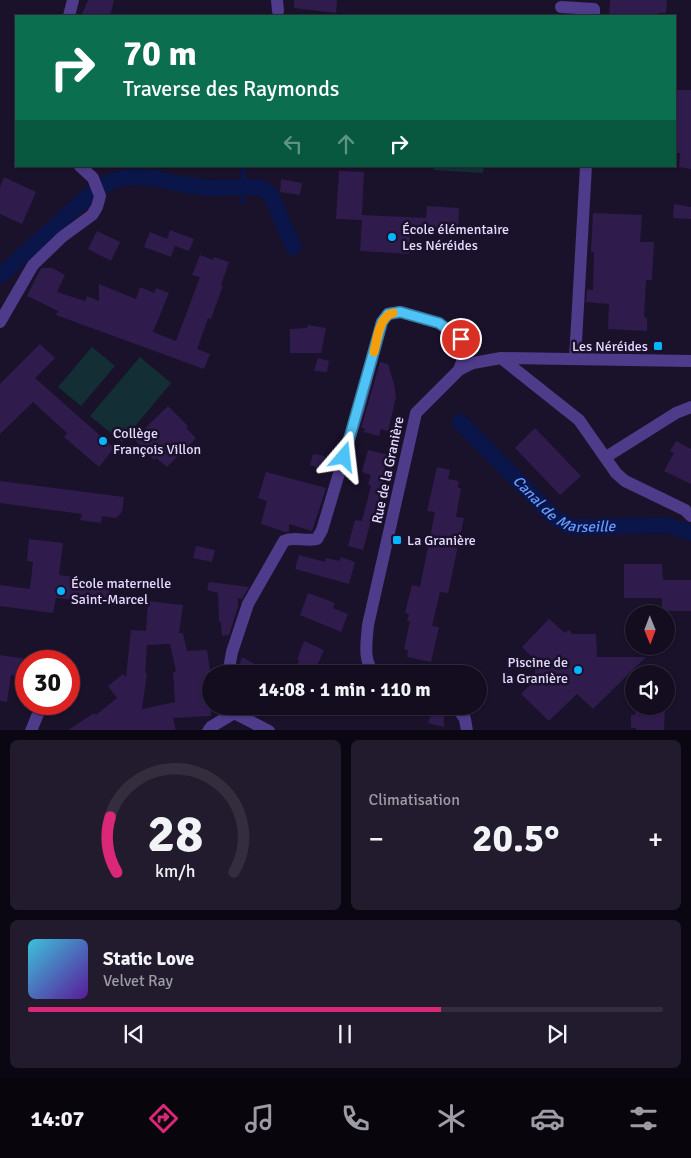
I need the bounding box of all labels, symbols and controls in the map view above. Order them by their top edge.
text: 70 m [123,32,197,75]
icon: right [40,35,105,100]
text: Traverse des Raymonds [123,75,339,102]
icon: left [279,130,307,158]
icon: ahead [332,130,360,158]
icon: right [385,130,413,158]
place label: École élémentaire Les Néréides [402,221,509,254]
marker: École élémentaire Les Néréides [386,231,398,243]
pin [440,318,482,360]
icon: arrive [447,325,475,353]
place label: Les Néréides [572,338,648,355]
marker: Les Néréides [652,340,664,352]
street label: Rue de la Granière [368,415,408,525]
place label: Collège François Villon [113,425,201,458]
position arrow [317,430,369,482]
marker: Collège François Villon [97,435,109,447]
water label: Canal de Marseille [509,472,617,536]
place label: La Granière [407,532,476,549]
marker: La Granière [391,534,403,546]
place label: École maternelle Saint-Marcel [71,575,171,608]
marker: École maternelle Saint-Marcel [55,585,67,597]
north arrow [625,605,675,655]
map controls [625,605,675,715]
speed limit sign: 30 [15,650,80,715]
place label: Piscine de la Granière [502,654,568,687]
marker: Piscine de la Granière [572,664,584,676]
button: sound [625,665,675,715]
text: 14:08 · 1 min · 110 m [258,678,431,702]
text: Climatisation [369,790,460,810]
text: 28 [147,802,203,866]
text: 20.5° [472,815,560,862]
text: − [369,822,384,856]
text: + [648,822,663,856]
text: km/h [155,860,195,882]
text: Static Love [103,947,194,971]
text: Velvet Ray [103,971,173,991]
icon: previous [120,1020,148,1048]
icon: pause [331,1020,359,1048]
icon: next [543,1020,571,1048]
icon: directions [146,1101,181,1136]
icon: music [242,1101,277,1136]
icon: phone [338,1101,373,1136]
icon: climate [434,1101,469,1136]
icon: car [530,1101,565,1136]
icon: filters [626,1101,661,1136]
text: 14:07 [31,1105,85,1132]

